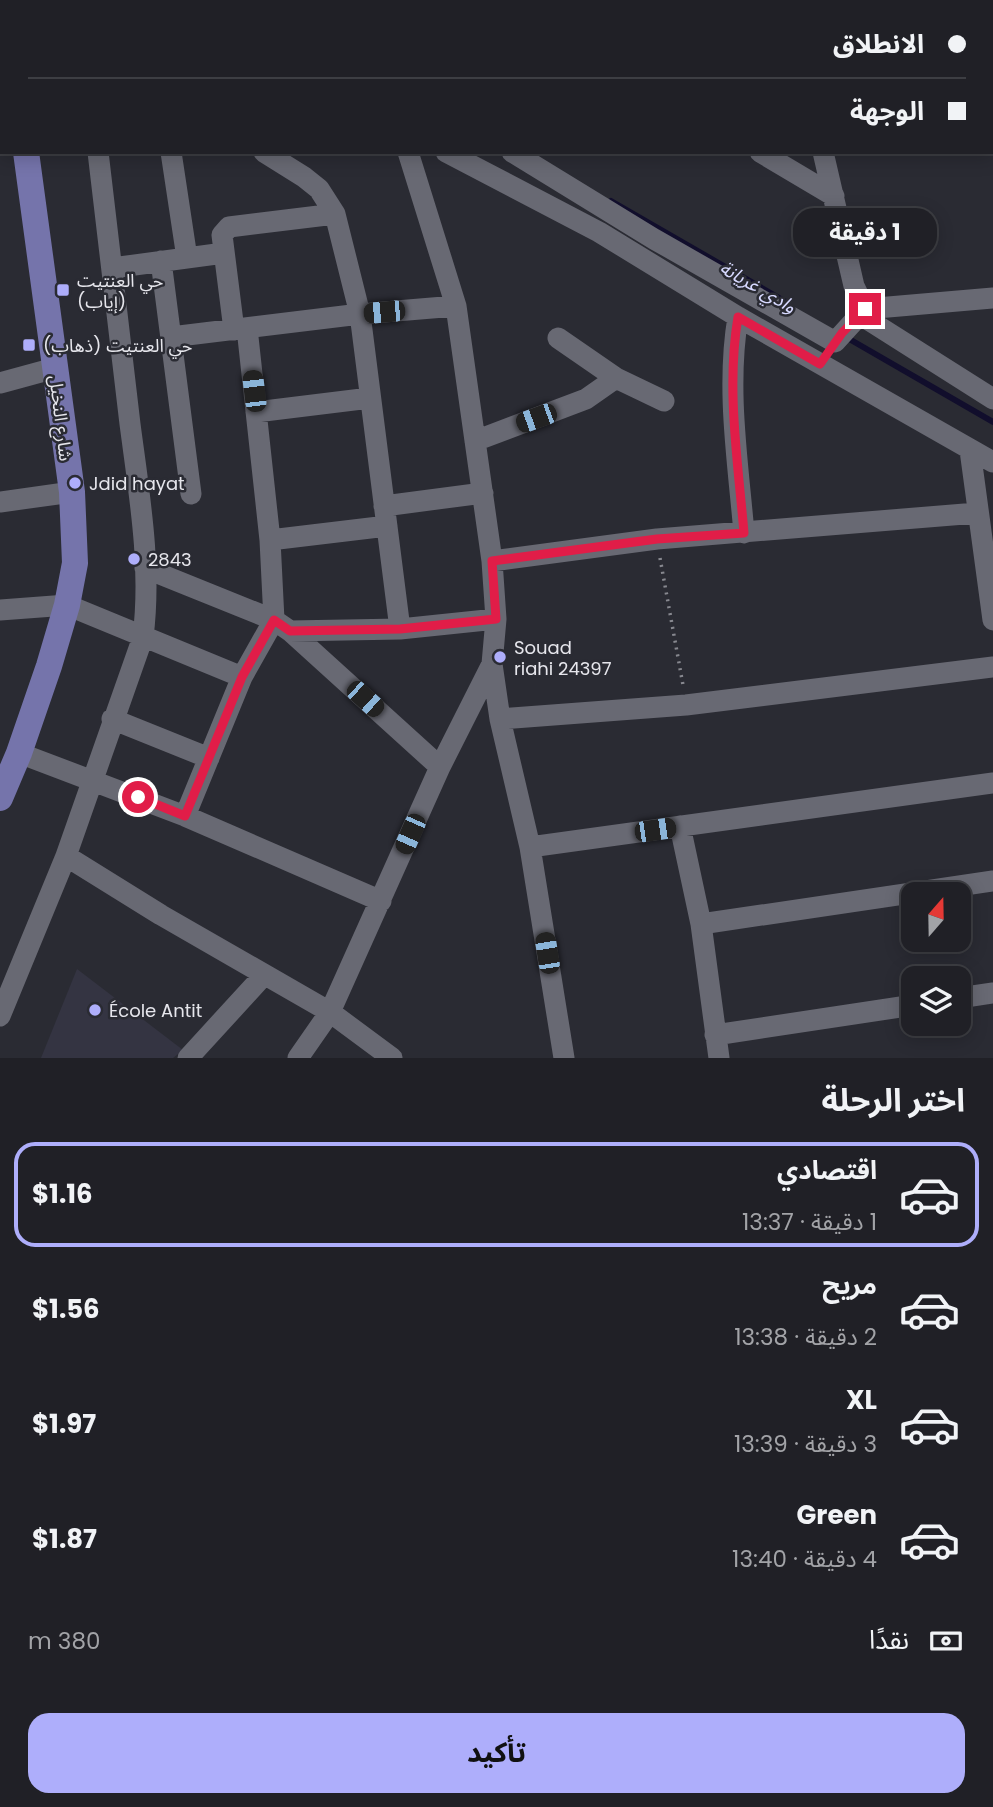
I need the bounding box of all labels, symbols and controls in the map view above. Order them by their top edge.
text: الانطلاق [833,26,924,62]
text: الوجهة [850,93,924,129]
callout: 1 دقيقة [793,208,937,256]
text: 1 دقيقة [829,216,901,248]
water label: وادي غريانة [714,254,802,321]
place label: حي العنتيت (إياب) [77,268,163,314]
marker: حي العنتيت (إياب) [55,282,71,298]
route end [849,293,881,325]
car [363,300,406,324]
place label: حي العنتيت (ذهاب) [43,333,192,359]
marker: حي العنتيت (ذهاب) [21,337,37,353]
car [242,369,267,413]
street label: شارع النخيل [41,374,79,463]
car [513,401,560,435]
place label: Jdid hayat [89,471,185,496]
marker: Jdid hayat [67,475,83,491]
place label: 2843 [148,547,192,572]
marker: 2843 [126,551,142,567]
place label: Souad riahi 24397 [514,635,612,681]
marker: Souad riahi 24397 [492,649,508,665]
car [343,677,388,721]
route start [122,781,154,813]
car [392,811,429,857]
car [633,817,678,843]
north arrow [901,882,971,952]
map controls [901,882,971,1036]
car [534,931,561,975]
button: layers [901,966,971,1036]
place label: École Antit [109,998,202,1023]
marker: École Antit [87,1002,103,1018]
text: اختر الرحلة [822,1077,965,1122]
text: اقتصادي [777,1152,877,1188]
icon: car [898,1163,961,1226]
text: $1.16 [32,1176,93,1212]
text: 1 دقيقة · 13:37 [742,1206,877,1238]
text: مريح [822,1267,877,1303]
icon: car [898,1278,961,1341]
text: $1.56 [32,1291,100,1327]
text: 2 دقيقة · 13:38 [734,1321,877,1353]
text: XL [846,1382,877,1418]
icon: car [898,1393,961,1456]
text: $1.97 [32,1406,96,1442]
text: 3 دقيقة · 13:39 [734,1428,877,1460]
text: Green [797,1497,877,1533]
icon: car [898,1508,961,1571]
text: $1.87 [32,1521,97,1557]
text: 4 دقيقة · 13:40 [732,1543,877,1575]
text: نقدًا [869,1622,909,1658]
icon: cash [927,1622,965,1660]
text: 380 m [28,1625,100,1657]
button: تأكيد [28,1713,965,1793]

